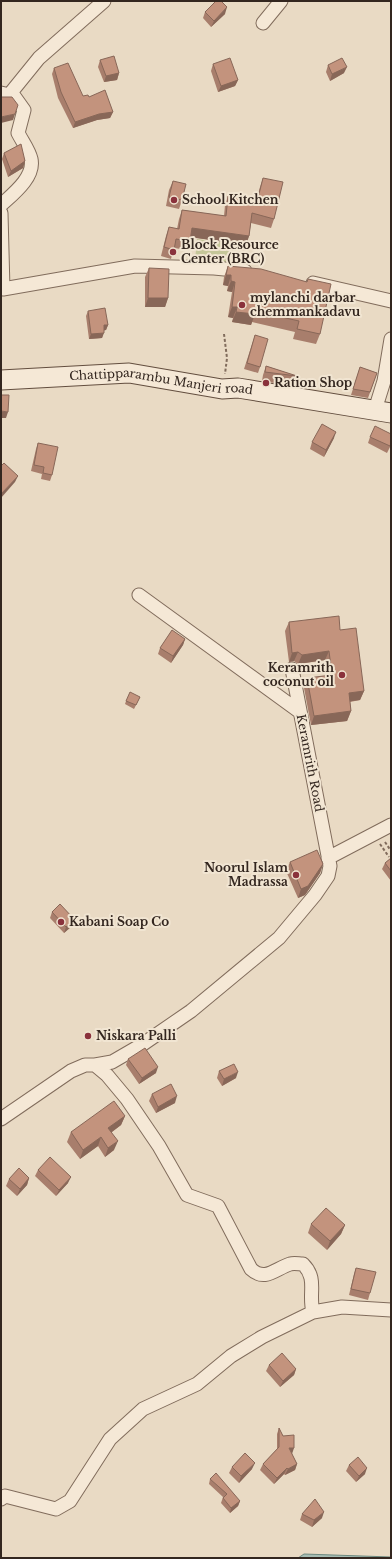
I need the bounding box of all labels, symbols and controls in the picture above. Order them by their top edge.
place label: School Kitchen [182,192,279,207]
marker: School Kitchen [169,195,179,205]
place label: Block Resource Center (BRC) [181,237,279,266]
marker: Block Resource Center (BRC) [168,247,178,257]
place label: mylanchi darbar chemmankadavu [250,290,361,319]
marker: mylanchi darbar chemmankadavu [237,300,247,310]
street label: Chattipparambu Manjeri road [69,365,254,397]
place label: Ration Shop [274,375,352,390]
marker: Ration Shop [261,378,271,388]
place label: Keramrith coconut oil [263,660,335,689]
marker: Keramrith coconut oil [337,670,347,680]
street label: Keramrith Road [294,713,327,813]
place label: Noorul Islam Madrassa [204,860,289,889]
marker: Noorul Islam Madrassa [291,870,301,880]
place label: Kabani Soap Co [69,914,169,929]
marker: Kabani Soap Co [56,917,66,927]
place label: Niskara Palli [96,1028,177,1043]
marker: Niskara Palli [83,1031,93,1041]

